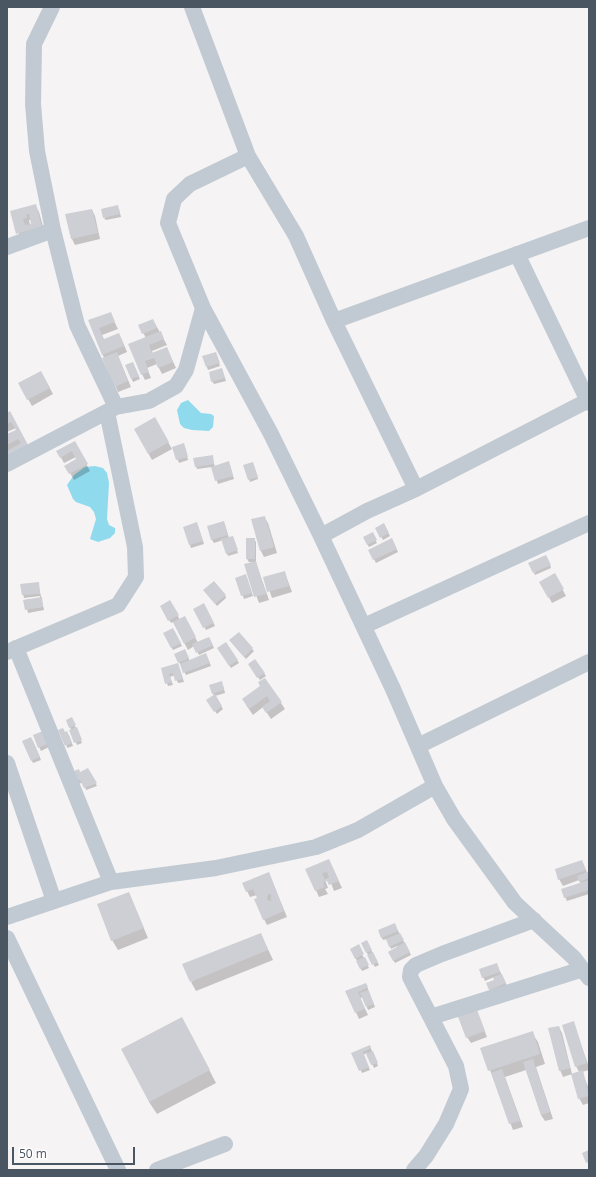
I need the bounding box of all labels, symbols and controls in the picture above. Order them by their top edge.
scale bar [14,1139,137,1165]
text: 50 m [19,1145,47,1162]

